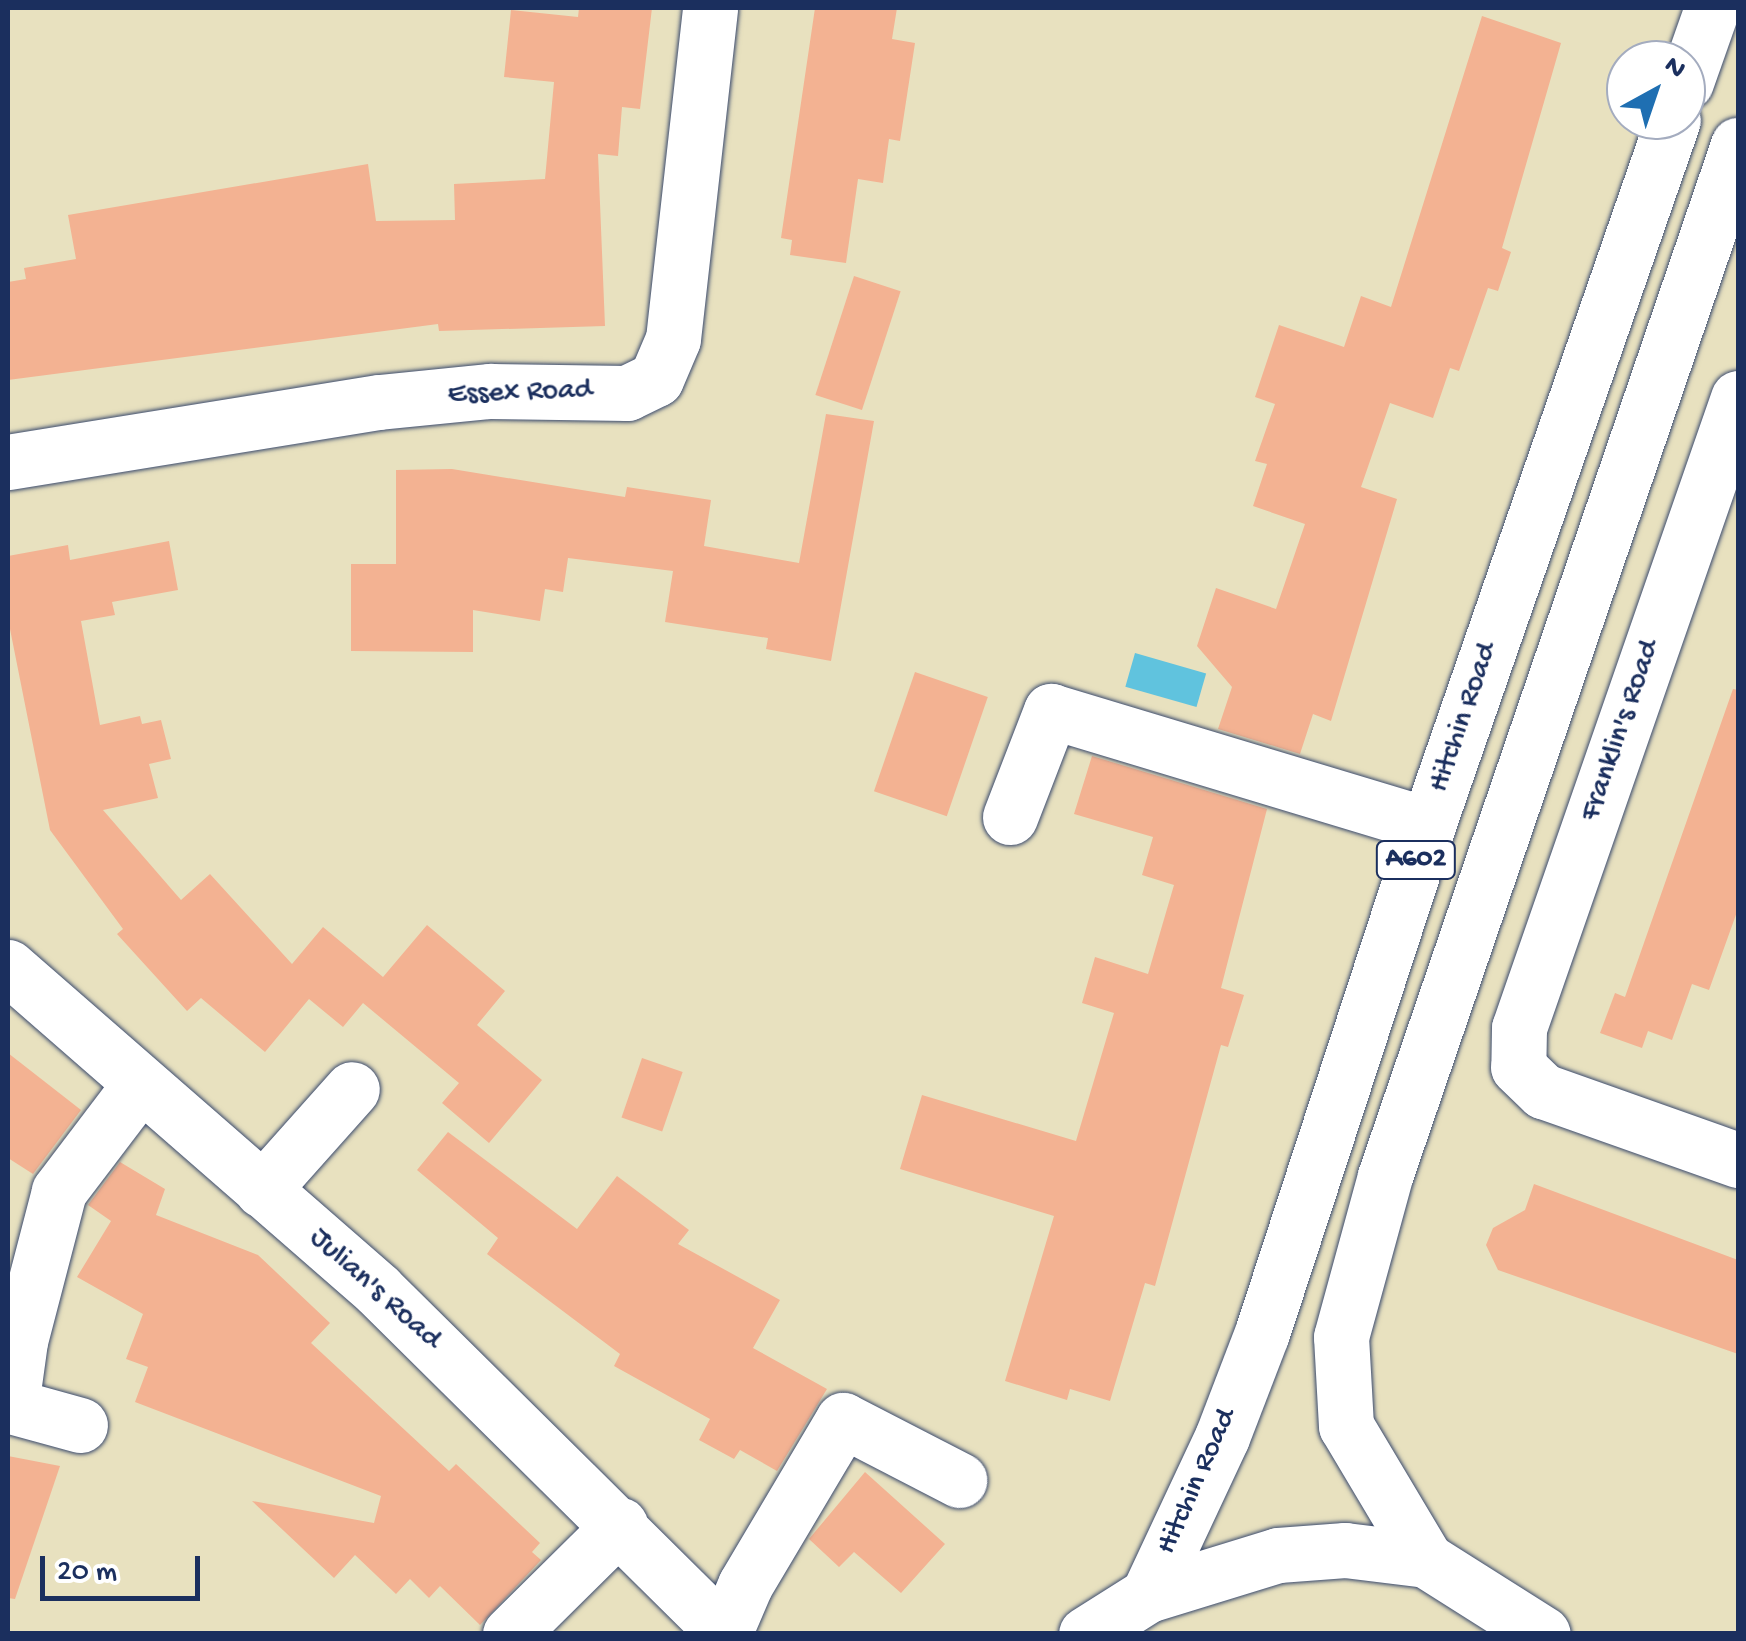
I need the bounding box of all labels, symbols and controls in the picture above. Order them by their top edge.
north arrow [1606,40,1706,140]
text: N [1657,50,1692,87]
street label: Essex Road [447,373,593,415]
street label: Franklin's Road [1574,636,1670,826]
street label: Hitchin Road [1423,639,1507,797]
road number: A602 [1374,837,1458,883]
street label: Julian's Road [301,1221,447,1359]
street label: Hitchin Road [1150,1404,1246,1560]
scale bar [45,1536,205,1598]
text: 20 m [57,1556,117,1591]

